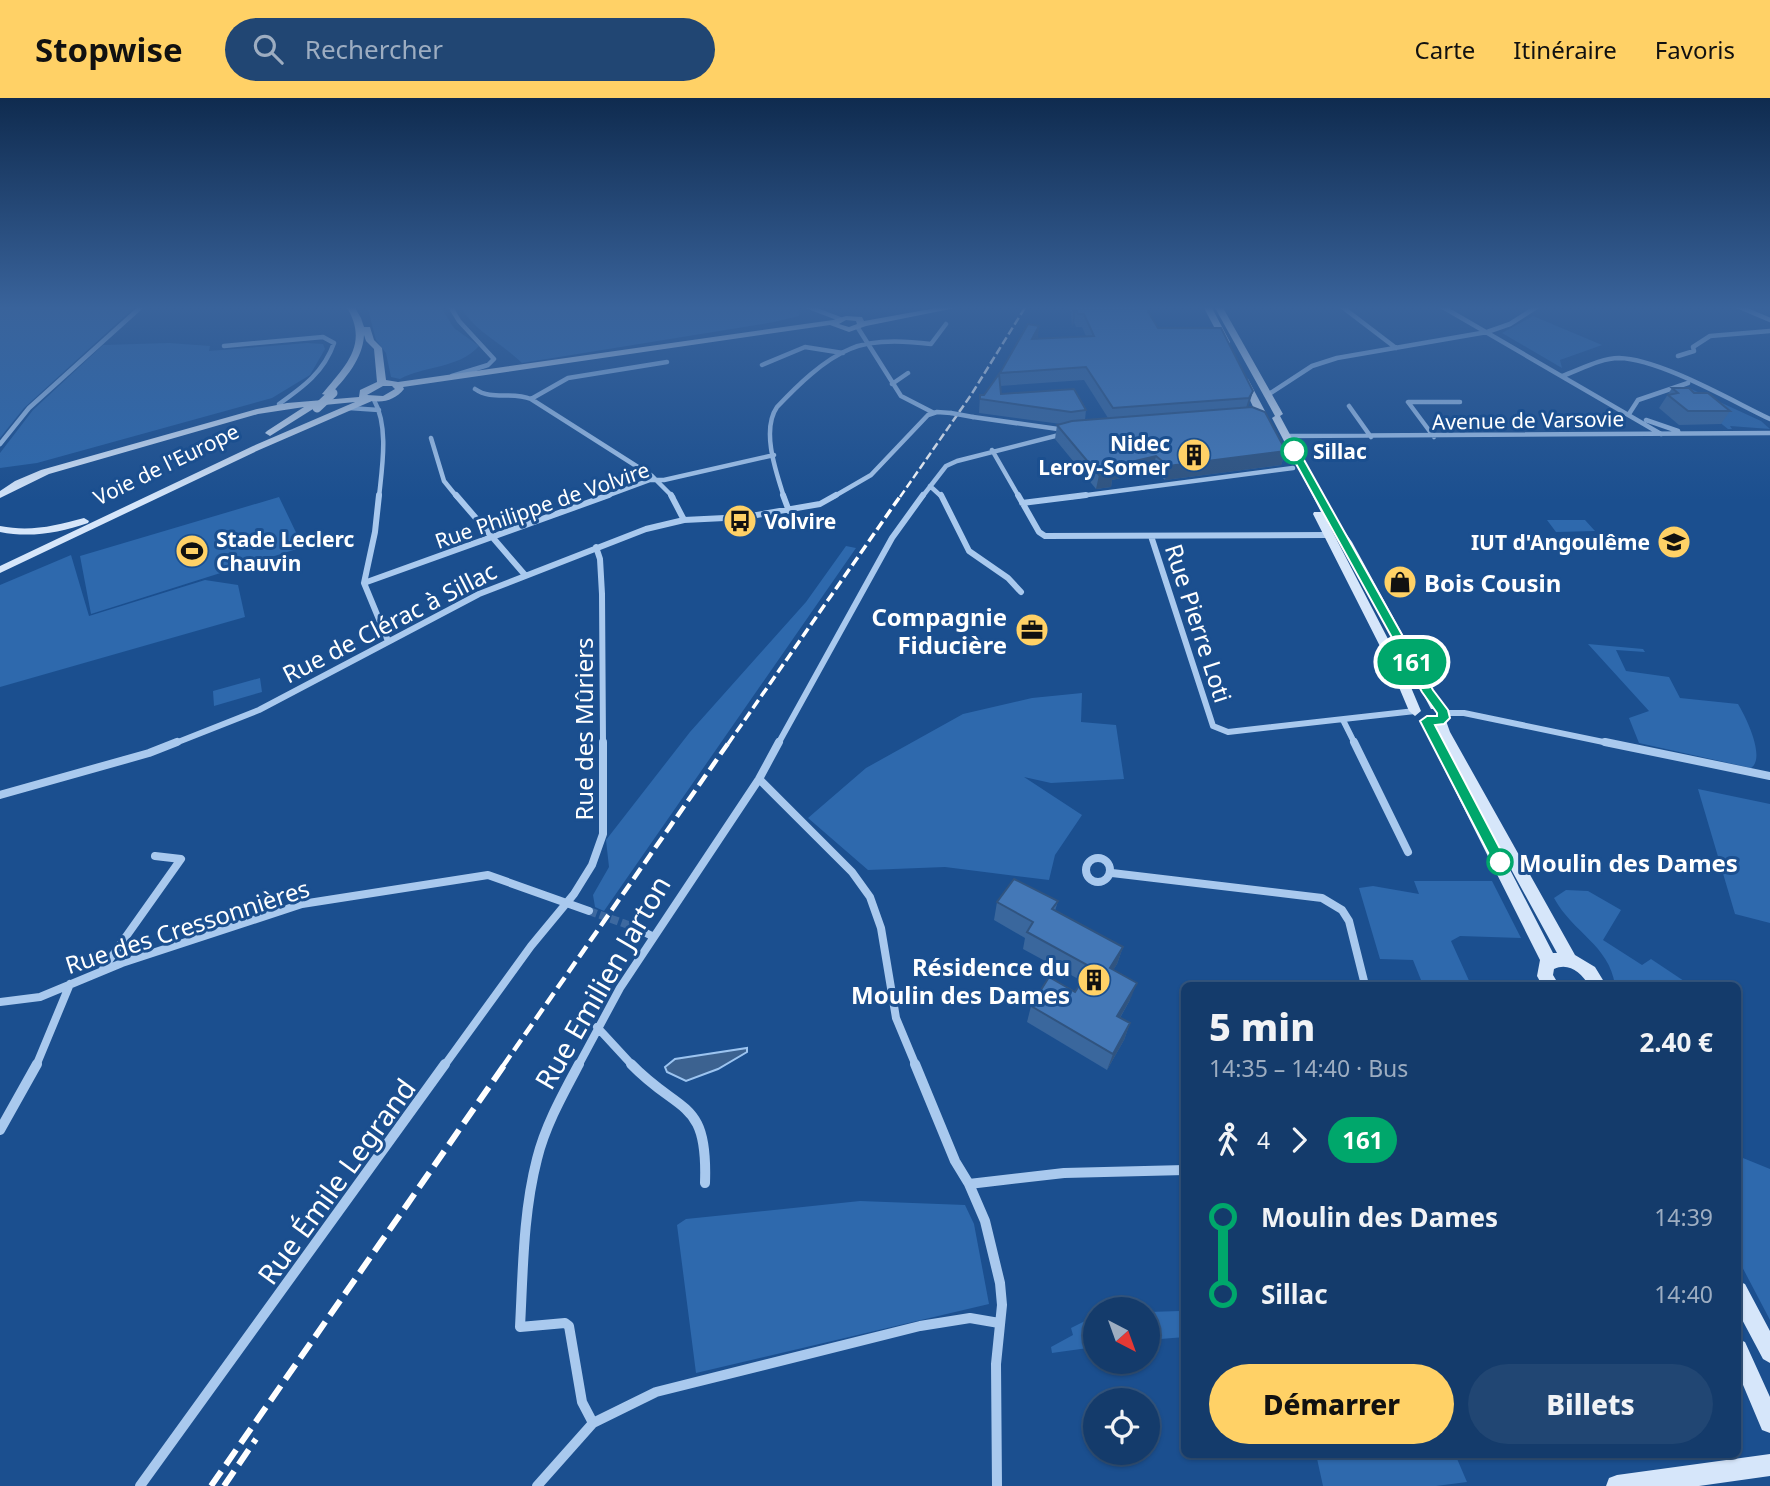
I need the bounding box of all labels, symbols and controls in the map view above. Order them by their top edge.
search box [225,18,715,81]
text: Stopwise [35,27,183,72]
icon: search [249,30,287,68]
text: Rechercher [305,31,443,67]
text: Carte [1415,33,1475,66]
text: Itinéraire [1513,33,1617,66]
text: Favoris [1655,33,1735,66]
street label: Avenue de Varsovie [1432,404,1624,436]
street label: Voie de l'Europe [89,417,243,511]
place label: Nidec Leroy-Somer [1038,429,1171,481]
building icon: Nidec Leroy-Somer [1175,436,1213,474]
place label: Sillac [1313,437,1367,465]
marker: Sillac [1281,438,1307,464]
street label: Rue Philippe de Volvire [431,455,653,555]
bus stop icon: Volvire [721,502,759,540]
place label: Volvire [764,507,836,535]
school or university icon: IUT d'Angoulême [1655,523,1693,561]
place label: Stade Leclerc Chauvin [216,525,354,577]
place label: IUT d'Angoulême [1471,528,1650,556]
sports icon: Stade Leclerc Chauvin [173,532,211,570]
street label: Rue Pierre Loti [1158,540,1240,706]
street label: Rue de Clérac à Sillac [276,554,502,690]
shop icon: Bois Cousin [1381,563,1419,601]
place label: Bois Cousin [1424,566,1561,599]
place label: Compagnie Fiducière [871,600,1007,661]
office icon: Compagnie Fiducière [1013,611,1051,649]
street label: Rue des Mûriers [567,637,600,821]
line badge: 161 [1372,639,1452,685]
text: 161 [1391,645,1433,678]
place label: Moulin des Dames [1519,846,1738,879]
marker: Moulin des Dames [1487,849,1513,875]
street label: Rue Emilien Jarton [525,868,679,1096]
street label: Rue des Cressonnières [61,871,313,981]
place label: Résidence du Moulin des Dames [851,950,1070,1011]
building icon: Résidence du Moulin des Dames [1075,961,1113,999]
text: 5 min [1209,1000,1315,1052]
text: 2.40 € [1639,1024,1713,1060]
text: 14:35 – 14:40 · Bus [1209,1052,1408,1084]
street label: Rue Émile Legrand [248,1070,424,1292]
icon: walk [1209,1121,1247,1159]
icon: forward [1280,1121,1318,1159]
text: 161 [1342,1123,1383,1156]
text: 4 [1257,1124,1270,1156]
text: Moulin des Dames [1261,1199,1498,1235]
text: 14:39 [1654,1201,1713,1233]
text: Sillac [1261,1276,1328,1312]
text: 14:40 [1654,1278,1713,1310]
north arrow [1083,1297,1160,1374]
map controls [1083,1297,1160,1465]
button: Démarrer [1209,1364,1454,1444]
button: Billets [1468,1364,1713,1444]
button: locate [1083,1388,1160,1465]

